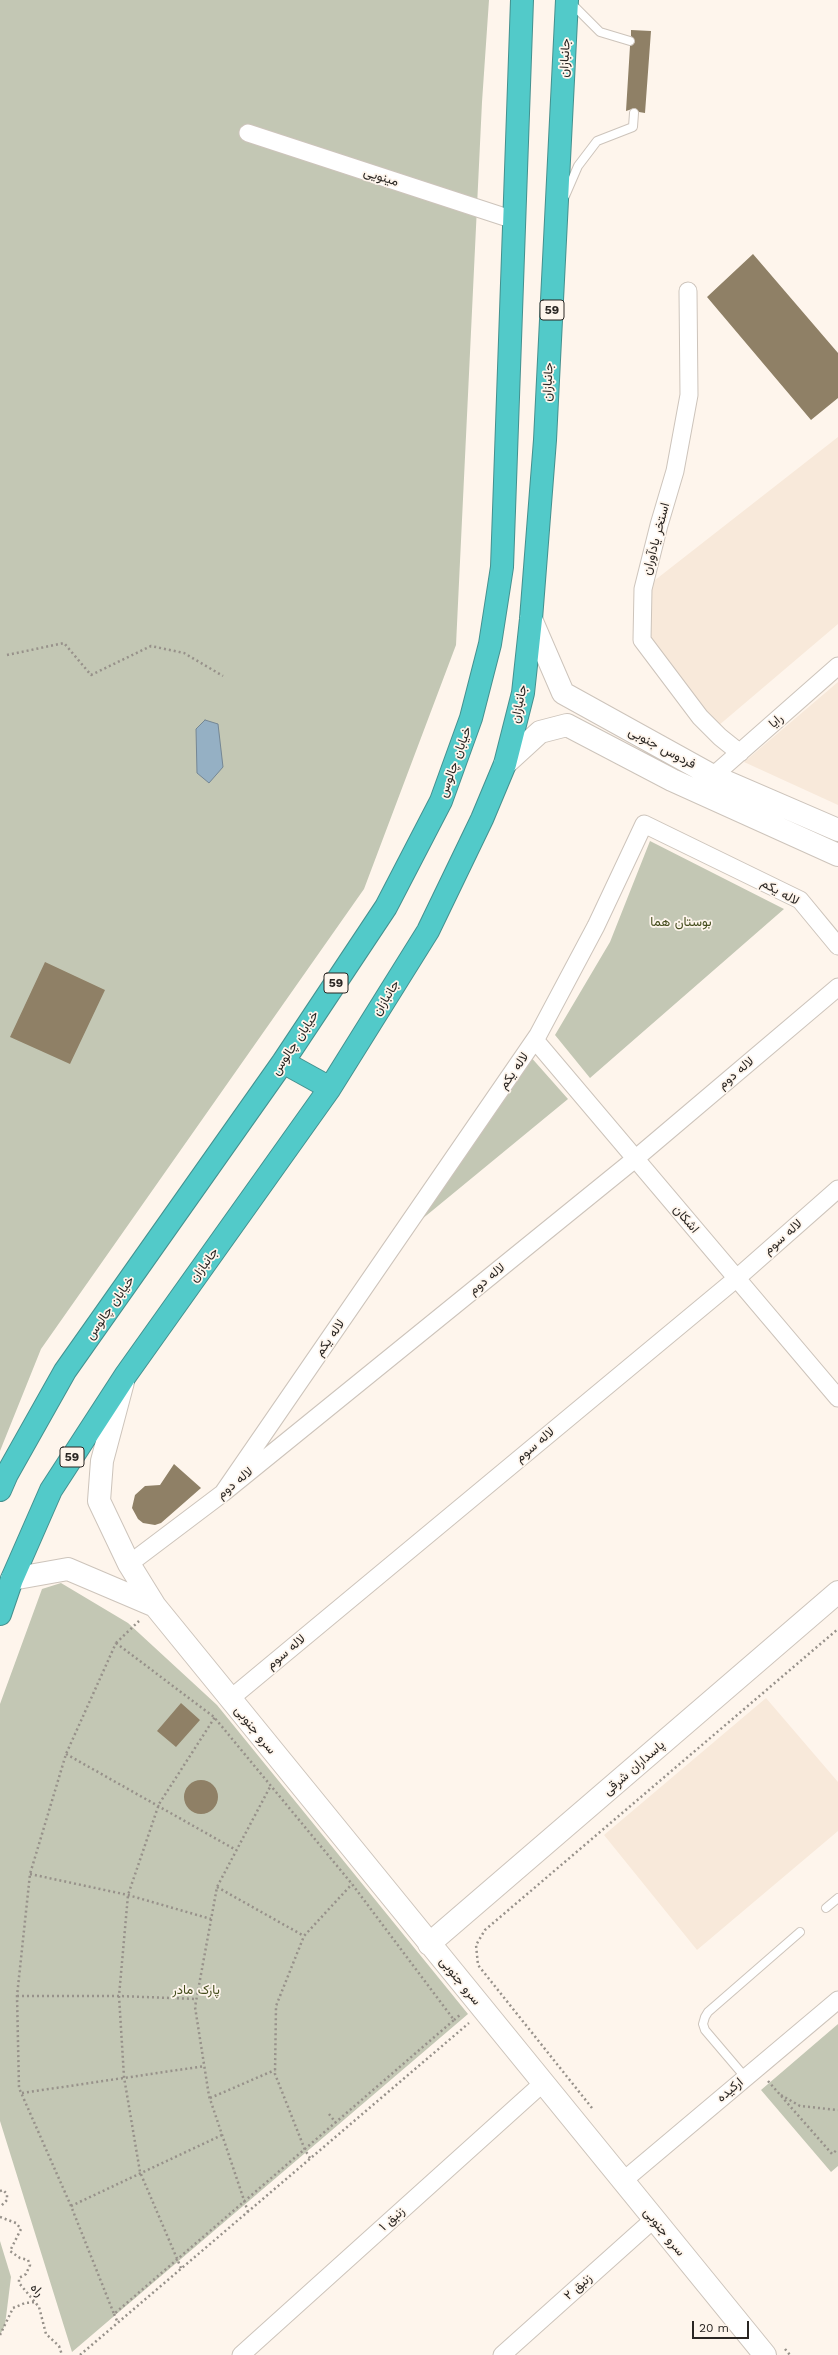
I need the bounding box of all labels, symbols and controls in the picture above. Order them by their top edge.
street label: جانبازان [556,38,574,78]
street label: مینویی [361,164,401,190]
road number: 59 [540,300,564,320]
street label: جانبازان [539,362,557,402]
street label: استخر یادآوران [639,501,673,577]
street label: جانبازان [507,683,531,725]
street label: رایا [766,711,786,731]
street label: خیابان چالوس [435,724,475,800]
street label: فردوس جنوبی [626,724,698,772]
street label: لاله یکم [758,875,802,909]
park label: بوستان هما [650,914,712,930]
road number: 59 [324,973,348,993]
street label: جانبازان [369,977,403,1019]
street label: خیابان چالوس [268,1008,322,1078]
street label: لاله یکم [496,1050,532,1092]
street label: لاله دوم [715,1054,757,1092]
street label: اشکان [670,1202,702,1236]
street label: لاله سوم [760,1216,806,1258]
street label: جانبازان [186,1245,222,1285]
street label: لاله دوم [466,1260,508,1298]
street label: خیابان چالوس [82,1273,138,1343]
street label: لاله یکم [312,1317,348,1359]
street label: لاله سوم [512,1424,558,1466]
road number: 59 [60,1447,84,1467]
street label: لاله دوم [214,1464,256,1502]
street label: لاله سوم [263,1631,309,1673]
street label: سرو جنوبی [231,1703,279,1757]
street label: پاسداران شرقی [600,1737,668,1799]
street label: سرو جنوبی [436,1954,484,2008]
park label: پارک مادر [172,1982,220,1998]
street label: ارکیده [714,2074,746,2106]
street label: زنبق ۱ [376,2203,408,2235]
street label: سرو جنوبی [640,2205,688,2259]
street label: زنبق ۲ [561,2270,595,2304]
street label: راه [27,2280,47,2300]
scale bar [694,2313,751,2339]
text: 20 m [699,2321,729,2335]

